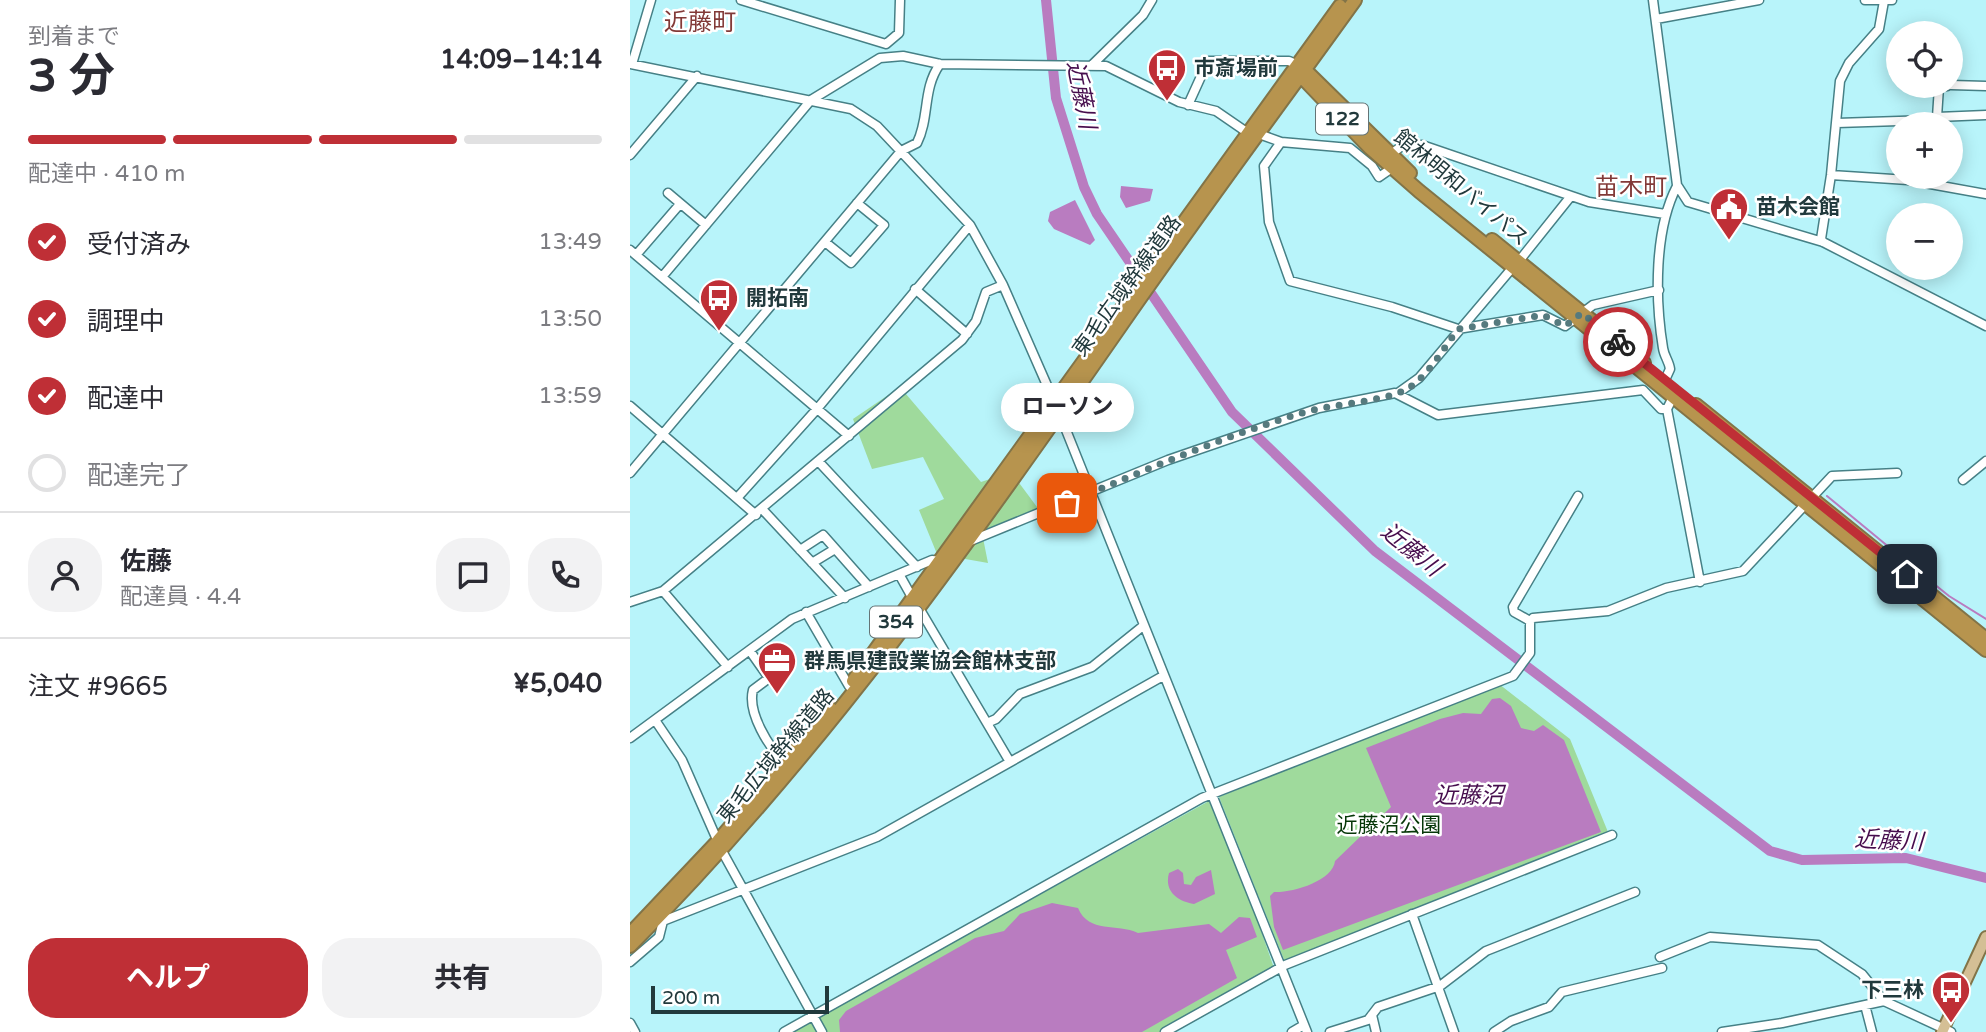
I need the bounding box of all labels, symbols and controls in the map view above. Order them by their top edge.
district label: 近藤町 [664,8,736,37]
map controls [1886,21,1963,280]
button: locate [1886,21,1963,98]
text: 到着まで [28,23,120,51]
text: 14:09–14:14 [440,44,602,75]
bus stop icon: 市斎場前 [1146,47,1188,102]
text: 3 分 [28,49,115,104]
place label: 市斎場前 [1194,56,1278,81]
water label: 近藤川 [1061,58,1102,134]
road number: 122 [1316,104,1368,134]
button: + [1886,112,1963,189]
street label: 館林明和バイパス [1389,125,1533,251]
text: 配達中 · 410 m [28,160,185,188]
district label: 苗木町 [1595,173,1667,202]
public building icon: 苗木会館 [1708,186,1750,241]
place label: 苗木会館 [1756,195,1840,220]
button: − [1886,203,1963,280]
street label: 東毛広域幹線道路 [1068,211,1186,361]
icon: check [28,223,66,261]
text: 13:49 [538,228,602,256]
text: 受付済み [87,229,191,260]
bus stop icon: 開拓南 [698,277,740,332]
place label: 開拓南 [746,286,809,311]
icon: check [28,300,66,338]
text: 13:50 [538,305,602,333]
text: 調理中 [87,306,165,337]
courier [1583,307,1653,377]
icon: bike [1599,323,1637,361]
icon: check [28,377,66,415]
text: 13:59 [538,382,602,410]
text: 配達中 [87,383,165,414]
callout: ローソン [1000,384,1134,433]
text: ローソン [1022,393,1114,421]
text: 配達完了 [87,460,191,491]
pin [1037,473,1097,533]
icon: bag [1048,484,1086,522]
water label: 近藤川 [1375,517,1449,584]
button: person [28,538,102,612]
button: chat [436,538,510,612]
button: phone [528,538,602,612]
pin [1877,544,1937,604]
text: 佐藤 [120,546,172,577]
icon: home [1888,555,1926,593]
text: 配達員 · 4.4 [120,583,241,611]
road number: 354 [870,607,922,638]
office icon: 群馬県建設業協会館林支部 [756,640,798,695]
place label: 群馬県建設業協会館林支部 [804,649,1056,674]
text: ¥5,040 [513,668,602,699]
text: 注文 #9665 [28,671,168,702]
street label: 東毛広域幹線道路 [712,684,840,828]
water label: 近藤沼 [1435,782,1507,810]
park label: 近藤沼公園 [1337,813,1442,838]
water label: 近藤川 [1854,825,1927,857]
button: ヘルプ [28,938,308,1018]
button: 共有 [322,938,602,1018]
bus stop icon: 下三林 [1930,969,1972,1024]
place label: 下三林 [1861,978,1924,1003]
scale bar [651,983,830,1015]
text: 200 m [662,987,720,1009]

